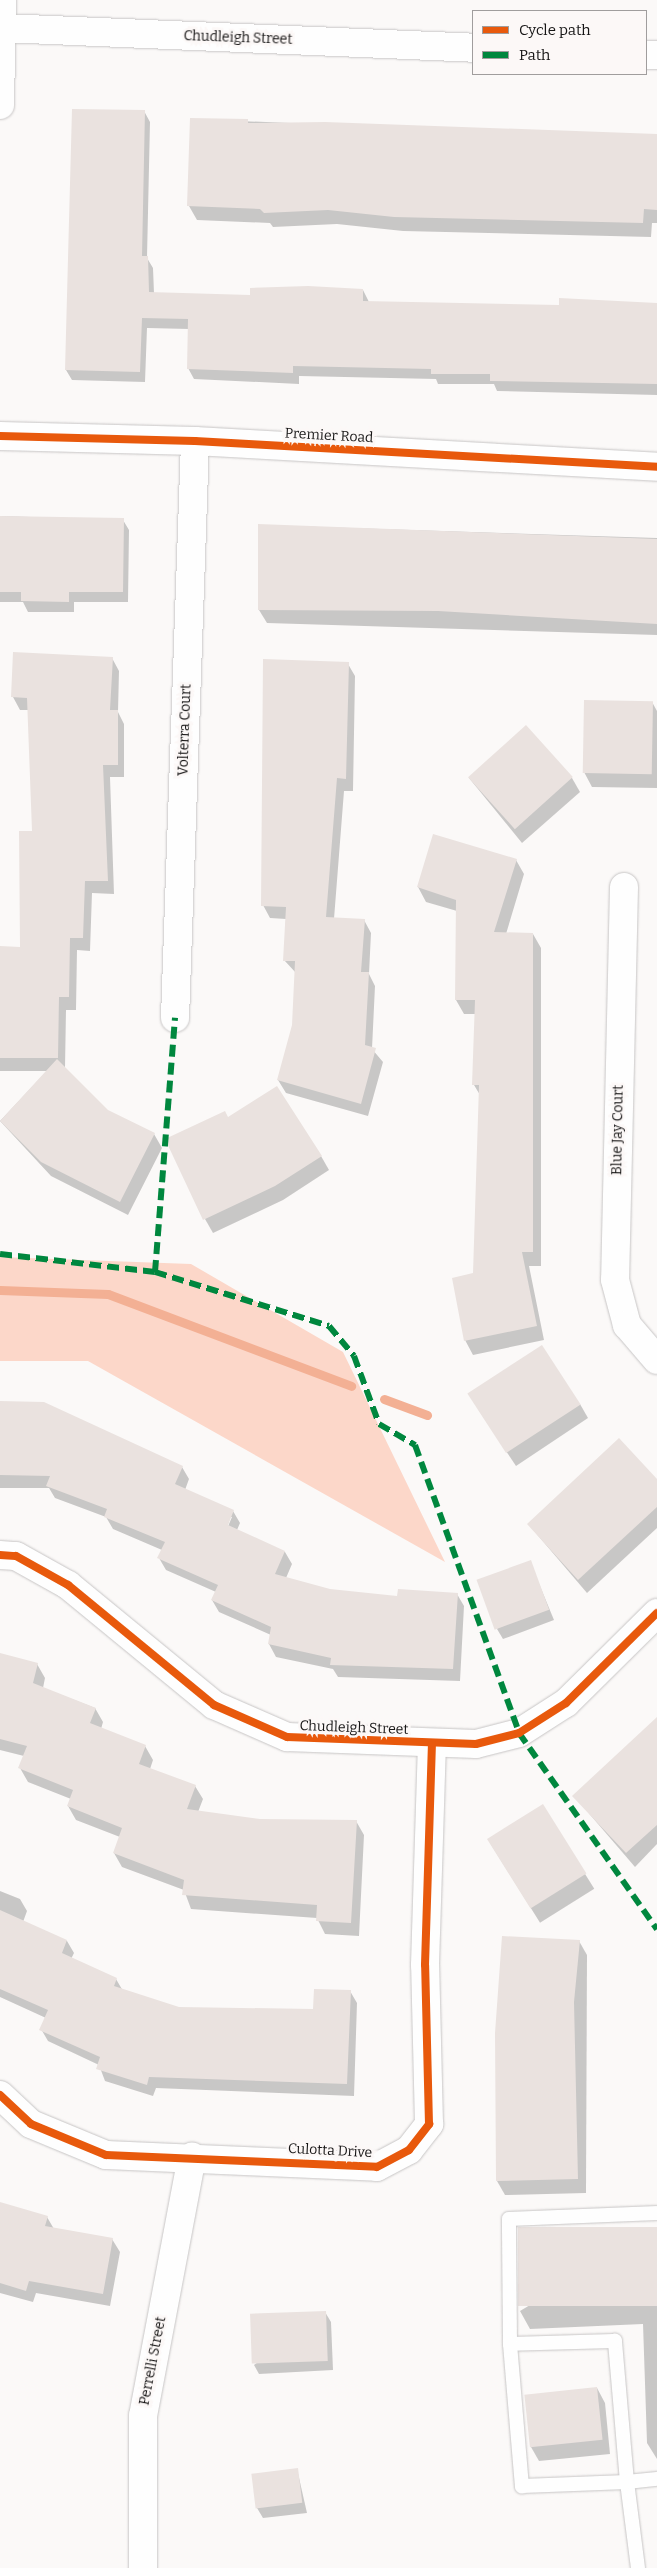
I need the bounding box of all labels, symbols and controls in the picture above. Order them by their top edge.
legend [472,10,647,75]
text: Cycle path [519,21,591,39]
street label: Chudleigh Street [183,28,293,48]
text: Path [519,46,550,64]
street label: Premier Road [284,425,374,447]
street label: Volterra Court [175,684,195,776]
street label: Blue Jay Court [609,1085,627,1175]
street label: Chudleigh Street [299,1718,409,1738]
street label: Culotta Drive [287,2140,373,2162]
street label: Perrelli Street [136,2315,170,2407]

